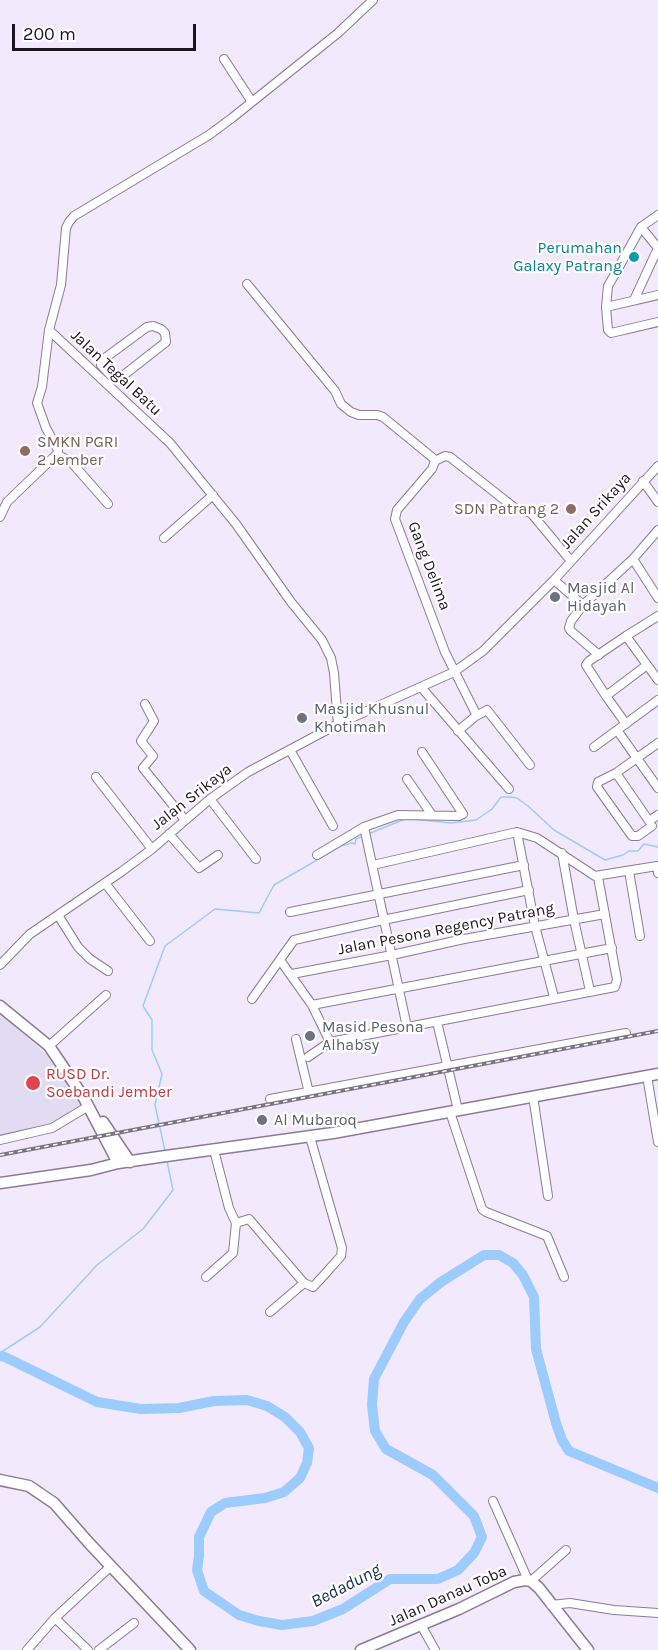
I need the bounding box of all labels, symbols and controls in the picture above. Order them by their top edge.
scale bar [15,12,200,50]
text: 200 m [23,23,76,45]
place label: Perumahan Galaxy Patrang [513,238,622,276]
marker: Perumahan Galaxy Patrang [627,250,641,264]
street label: Jalan Tegal Batu [66,326,166,420]
place label: SMKN PGRI 2 Jember [37,432,118,470]
marker: SMKN PGRI 2 Jember [18,444,32,458]
street label: Jalan Srikaya [557,469,635,553]
place label: SDN Patrang 2 [454,499,559,519]
marker: SDN Patrang 2 [564,502,578,516]
street label: Gang Delima [403,519,455,613]
place label: Masjid Al Hidayah [567,578,635,616]
marker: Masjid Al Hidayah [548,590,562,604]
place label: Masjid Khusnul Khotimah [314,699,429,737]
marker: Masjid Khusnul Khotimah [295,711,309,725]
street label: Jalan Srikaya [148,760,236,834]
street label: Jalan Pesona Regency Patrang [336,899,556,959]
place label: Masid Pesona Alhabsy [322,1017,424,1055]
marker: Masid Pesona Alhabsy [303,1029,317,1043]
place label: RUSD Dr. Soebandi Jember [46,1064,172,1102]
marker: RUSD Dr. Soebandi Jember [24,1074,42,1092]
place label: Al Mubaroq [274,1110,357,1130]
marker: Al Mubaroq [255,1113,269,1127]
water label: Bedadung [307,1559,385,1613]
street label: Jalan Danau Toba [386,1561,510,1631]

